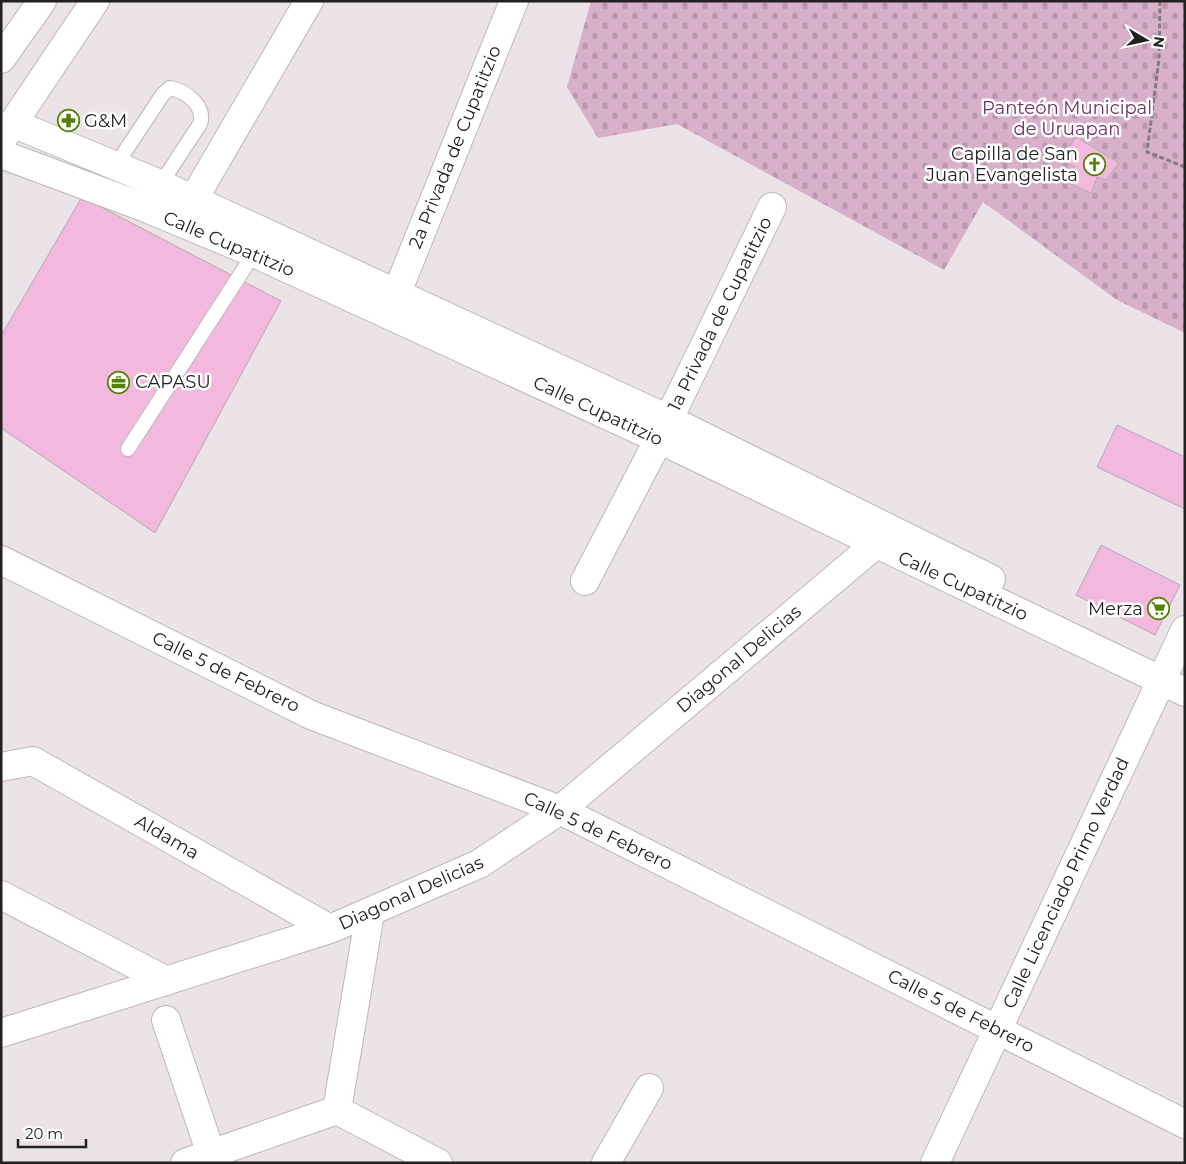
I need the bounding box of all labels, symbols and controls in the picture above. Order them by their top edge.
north arrow [1121,15,1171,65]
text: N [1149,35,1169,49]
street label: 2a Privada de Cupatitzio [404,42,506,252]
park label: Panteón Municipal de Uruapan [982,97,1152,140]
pharmacy icon: G&M [56,109,80,133]
place label: G&M [84,110,127,132]
place label: Capilla de San Juan Evangelista [925,143,1078,186]
church icon: Capilla de San Juan Evangelista [1082,152,1106,176]
street label: Calle Cupatitzio [160,206,298,282]
street label: 1a Privada de Cupatitzio [663,213,777,415]
office icon: CAPASU [107,370,131,394]
place label: CAPASU [135,371,211,393]
street label: Calle Cupatitzio [530,371,666,451]
street label: Calle Cupatitzio [895,546,1031,626]
supermarket icon: Merza [1147,597,1171,621]
place label: Merza [1088,598,1143,620]
street label: Diagonal Delicias [672,600,806,718]
street label: Calle 5 de Febrero [149,627,303,717]
street label: Calle Licenciado Primo Verdad [998,754,1134,1012]
street label: Calle 5 de Febrero [520,787,676,875]
street label: Aldama [131,810,203,864]
street label: Diagonal Delicias [335,851,487,935]
street label: Calle 5 de Febrero [884,965,1038,1057]
scale bar [18,1116,85,1148]
text: 20 m [25,1124,63,1143]

